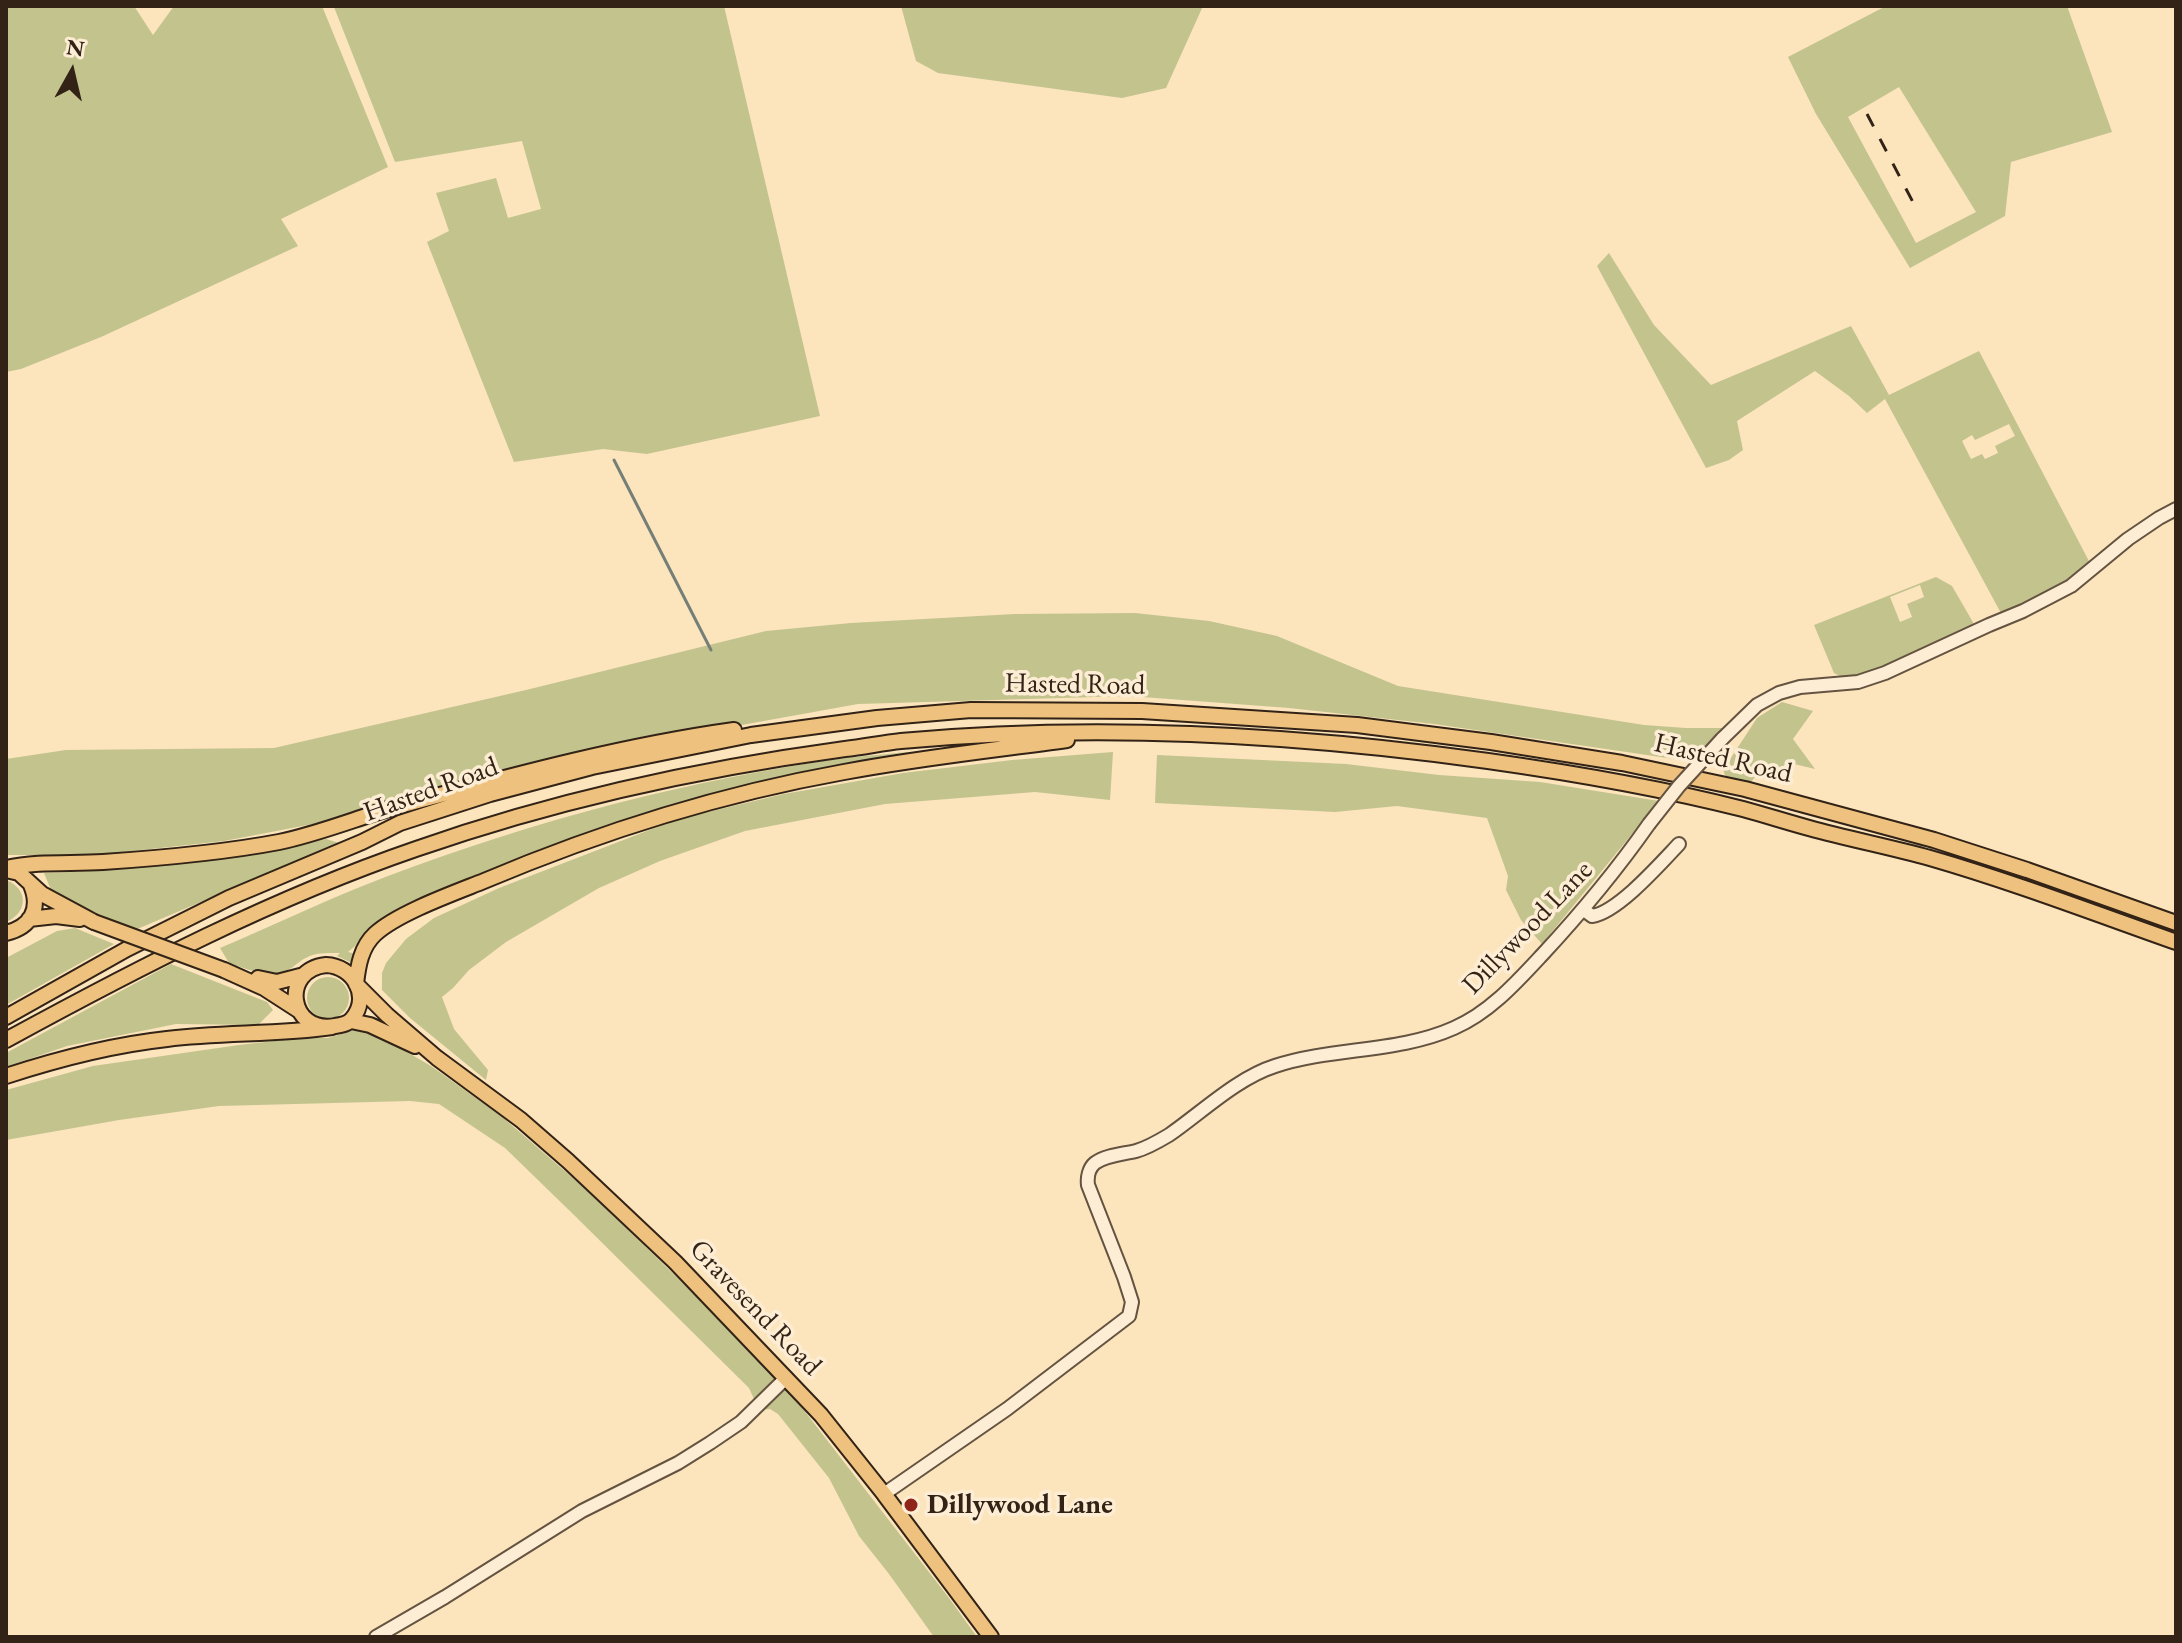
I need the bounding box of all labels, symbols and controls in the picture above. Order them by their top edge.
north arrow [32,32,112,112]
text: N [65,32,86,63]
street label: Hasted Road [1004,667,1146,703]
street label: Hasted Road [1651,727,1795,791]
street label: Hasted Road [359,750,503,830]
street label: Dillywood Lane [1456,854,1600,1002]
street label: Gravesend Road [682,1233,828,1383]
place label: Dillywood Lane [927,1488,1113,1522]
marker: Dillywood Lane [902,1496,920,1514]

